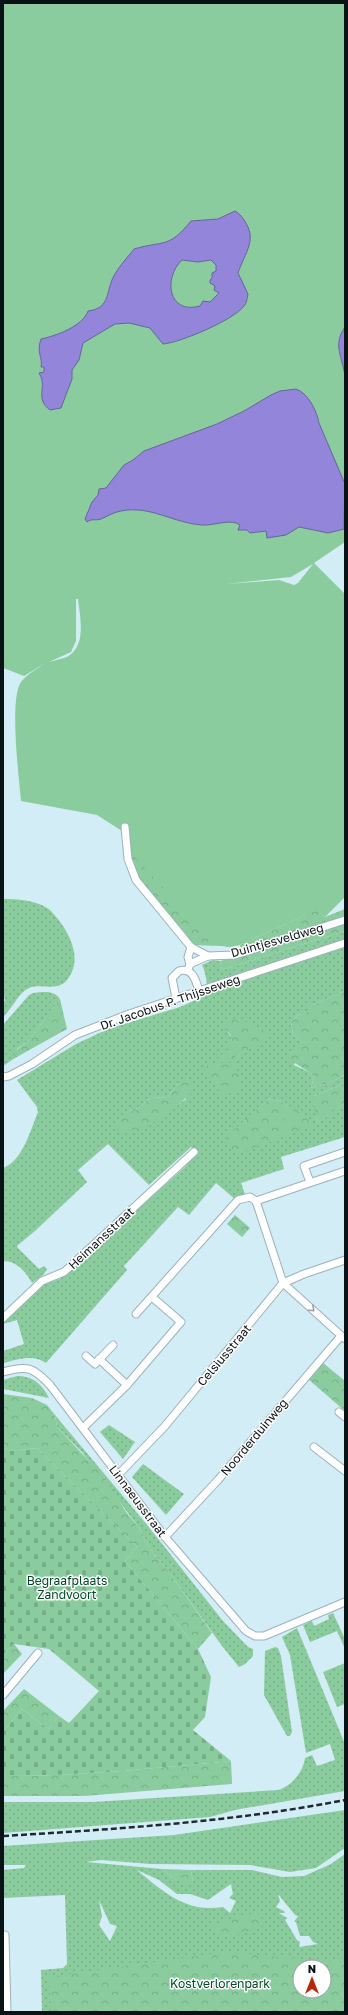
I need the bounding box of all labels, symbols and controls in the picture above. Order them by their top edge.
street label: Duintjesveldweg [229,920,325,960]
street label: Dr. Jacobus P. Thijsseweg [98,971,242,1033]
street label: Heimansstraat [65,1204,137,1272]
one-way arrow [308,1305,315,1312]
street label: Celsiusstraat [194,1321,254,1389]
street label: Noorderduinweg [217,1395,291,1479]
street label: Linnaeusstraat [106,1462,170,1540]
park label: Begraafplaats Zandvoort [27,1573,107,1602]
north arrow [292,1959,332,1999]
text: N [308,1962,316,1975]
park label: Kostverlorenpark [170,1976,270,1991]

